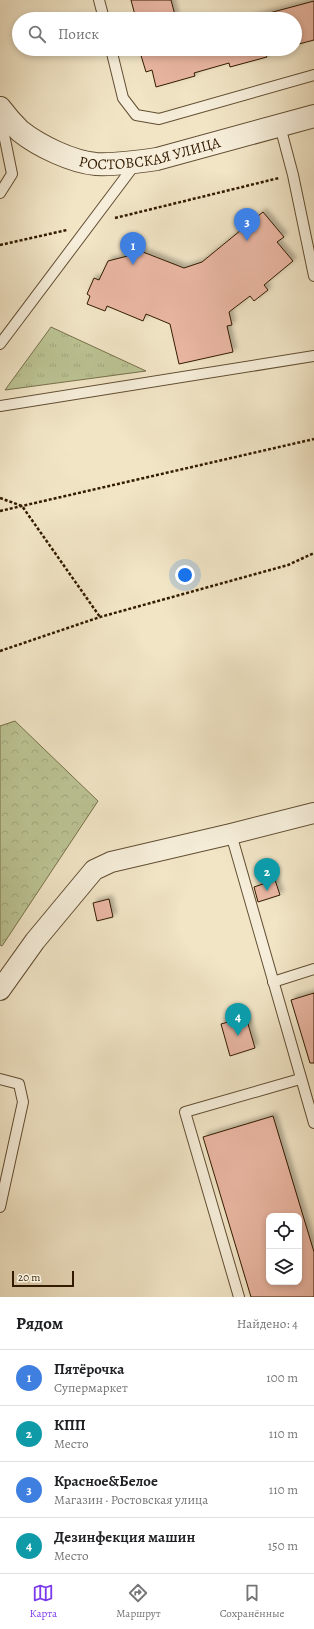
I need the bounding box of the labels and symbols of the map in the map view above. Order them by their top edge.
street label: РОСТОВСКАЯ УЛИЦА [77,132,223,174]
pin: 3 [234,208,260,241]
pin: 1 [120,232,146,265]
your location [175,565,195,585]
pin: 2 [254,858,280,891]
pin: 4 [225,1003,251,1036]
scale bar [12,1269,74,1288]

